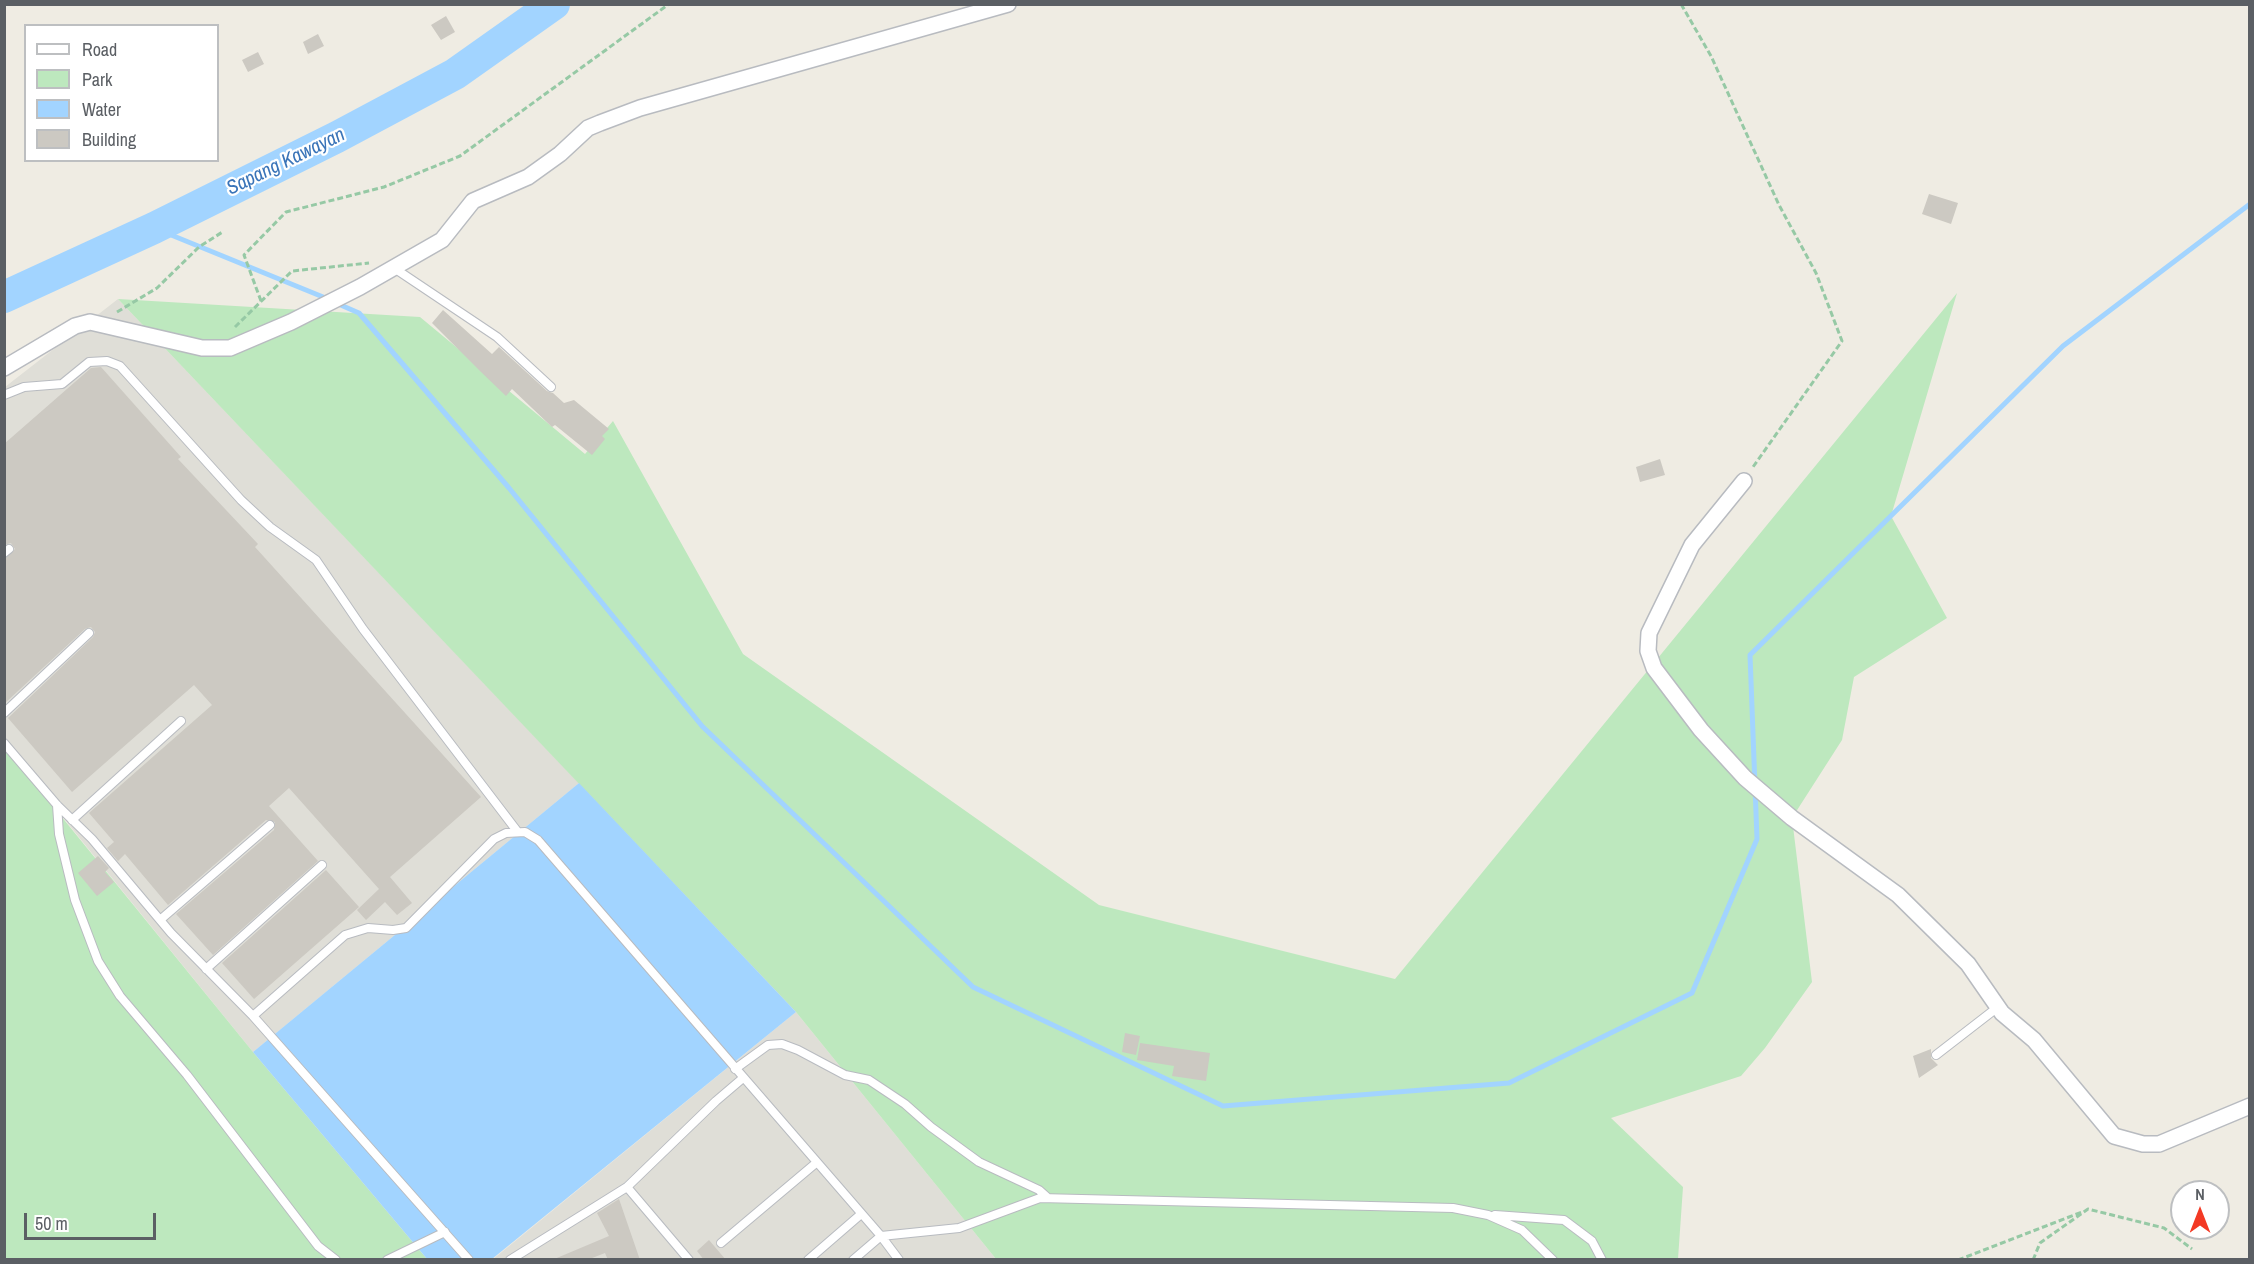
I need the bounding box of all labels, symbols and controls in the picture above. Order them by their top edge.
legend [24,24,219,162]
text: Road [82,37,117,62]
text: Park [82,67,112,92]
text: Water [82,97,121,122]
water label: Sapang Kawayan [223,123,349,201]
text: Building [82,127,136,152]
north arrow [2170,1180,2230,1240]
text: N [2195,1183,2205,1205]
scale bar [27,1201,159,1239]
text: 50 m [35,1211,68,1236]

